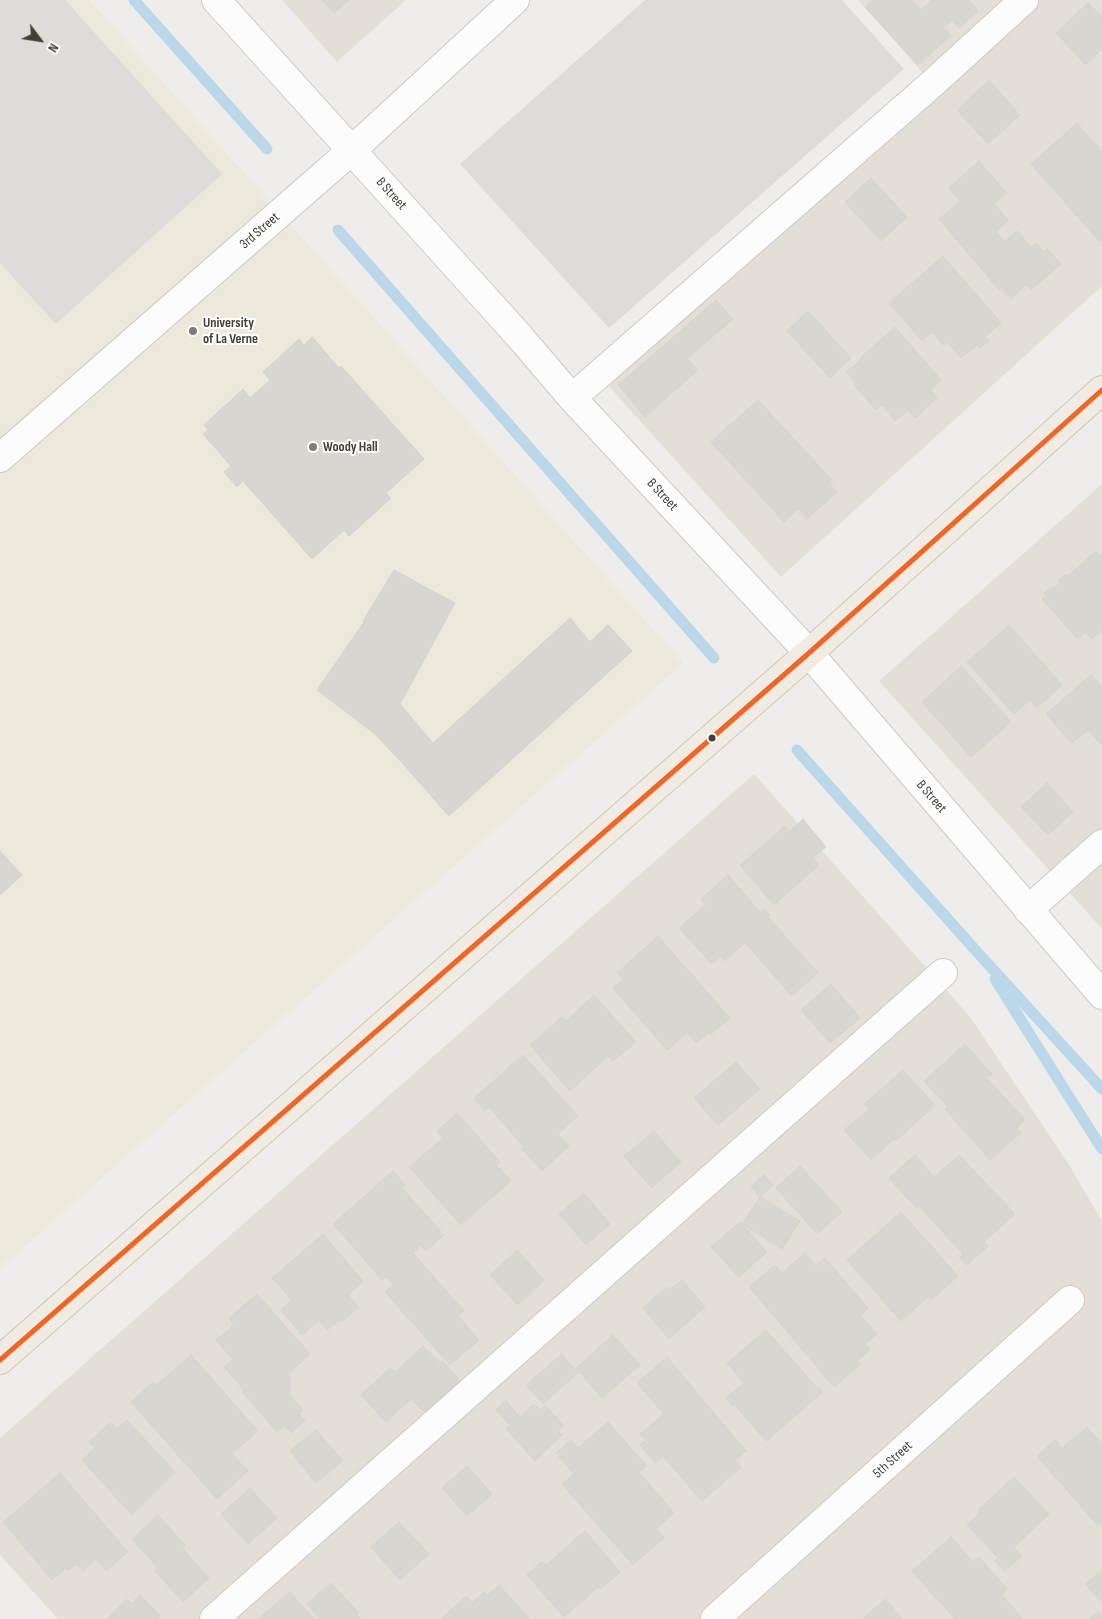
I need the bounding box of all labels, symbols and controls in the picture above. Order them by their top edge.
north arrow [15,15,65,65]
text: N [44,40,63,56]
street label: B Street [372,174,410,214]
street label: 3rd Street [237,209,283,253]
place label: University of La Verne [203,315,258,348]
marker: University of La Verne [187,325,199,337]
place label: Woody Hall [323,439,378,455]
marker: Woody Hall [307,441,319,453]
street label: B Street [643,475,681,515]
unlabelled marker [707,733,717,743]
street label: B Street [912,777,950,817]
street label: 5th Street [870,1438,916,1482]

